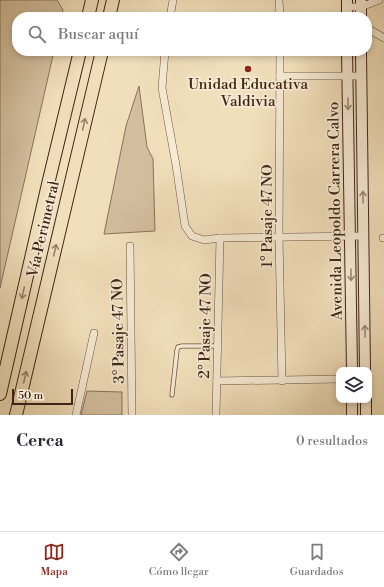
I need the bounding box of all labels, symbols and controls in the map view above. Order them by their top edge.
search box [12,12,372,56]
icon: search [26,23,48,45]
text: Buscar aquí [58,25,139,44]
marker: Unidad Educativa Valdivia [243,64,253,74]
place label: Unidad Educativa Valdivia [188,75,308,111]
one-way arrow [344,97,352,110]
street label: Avenida Leopoldo Carrera Calvo [324,101,347,321]
one-way arrow [81,118,89,131]
street label: 1° Pasaje 47 NO [258,164,277,268]
street label: Vía Perimetral [23,178,64,280]
one-way arrow [359,191,367,204]
one-way arrow [51,244,59,257]
one-way arrow [347,268,355,281]
street label: 2° Pasaje 47 NO [195,273,216,379]
street label: 3° Pasaje 47 NO [108,278,129,384]
one-way arrow [18,287,26,300]
one-way arrow [361,325,369,338]
map controls [336,367,372,403]
button: layers [336,367,372,403]
one-way arrow [22,371,29,384]
scale bar [12,387,73,406]
text: 50 m [18,389,43,403]
text: Cerca [16,430,64,452]
text: 0 resultados [296,433,368,449]
tab: Mapa [41,541,68,579]
tab: Cómo llegar [149,541,209,579]
tab: Guardados [290,541,343,579]

